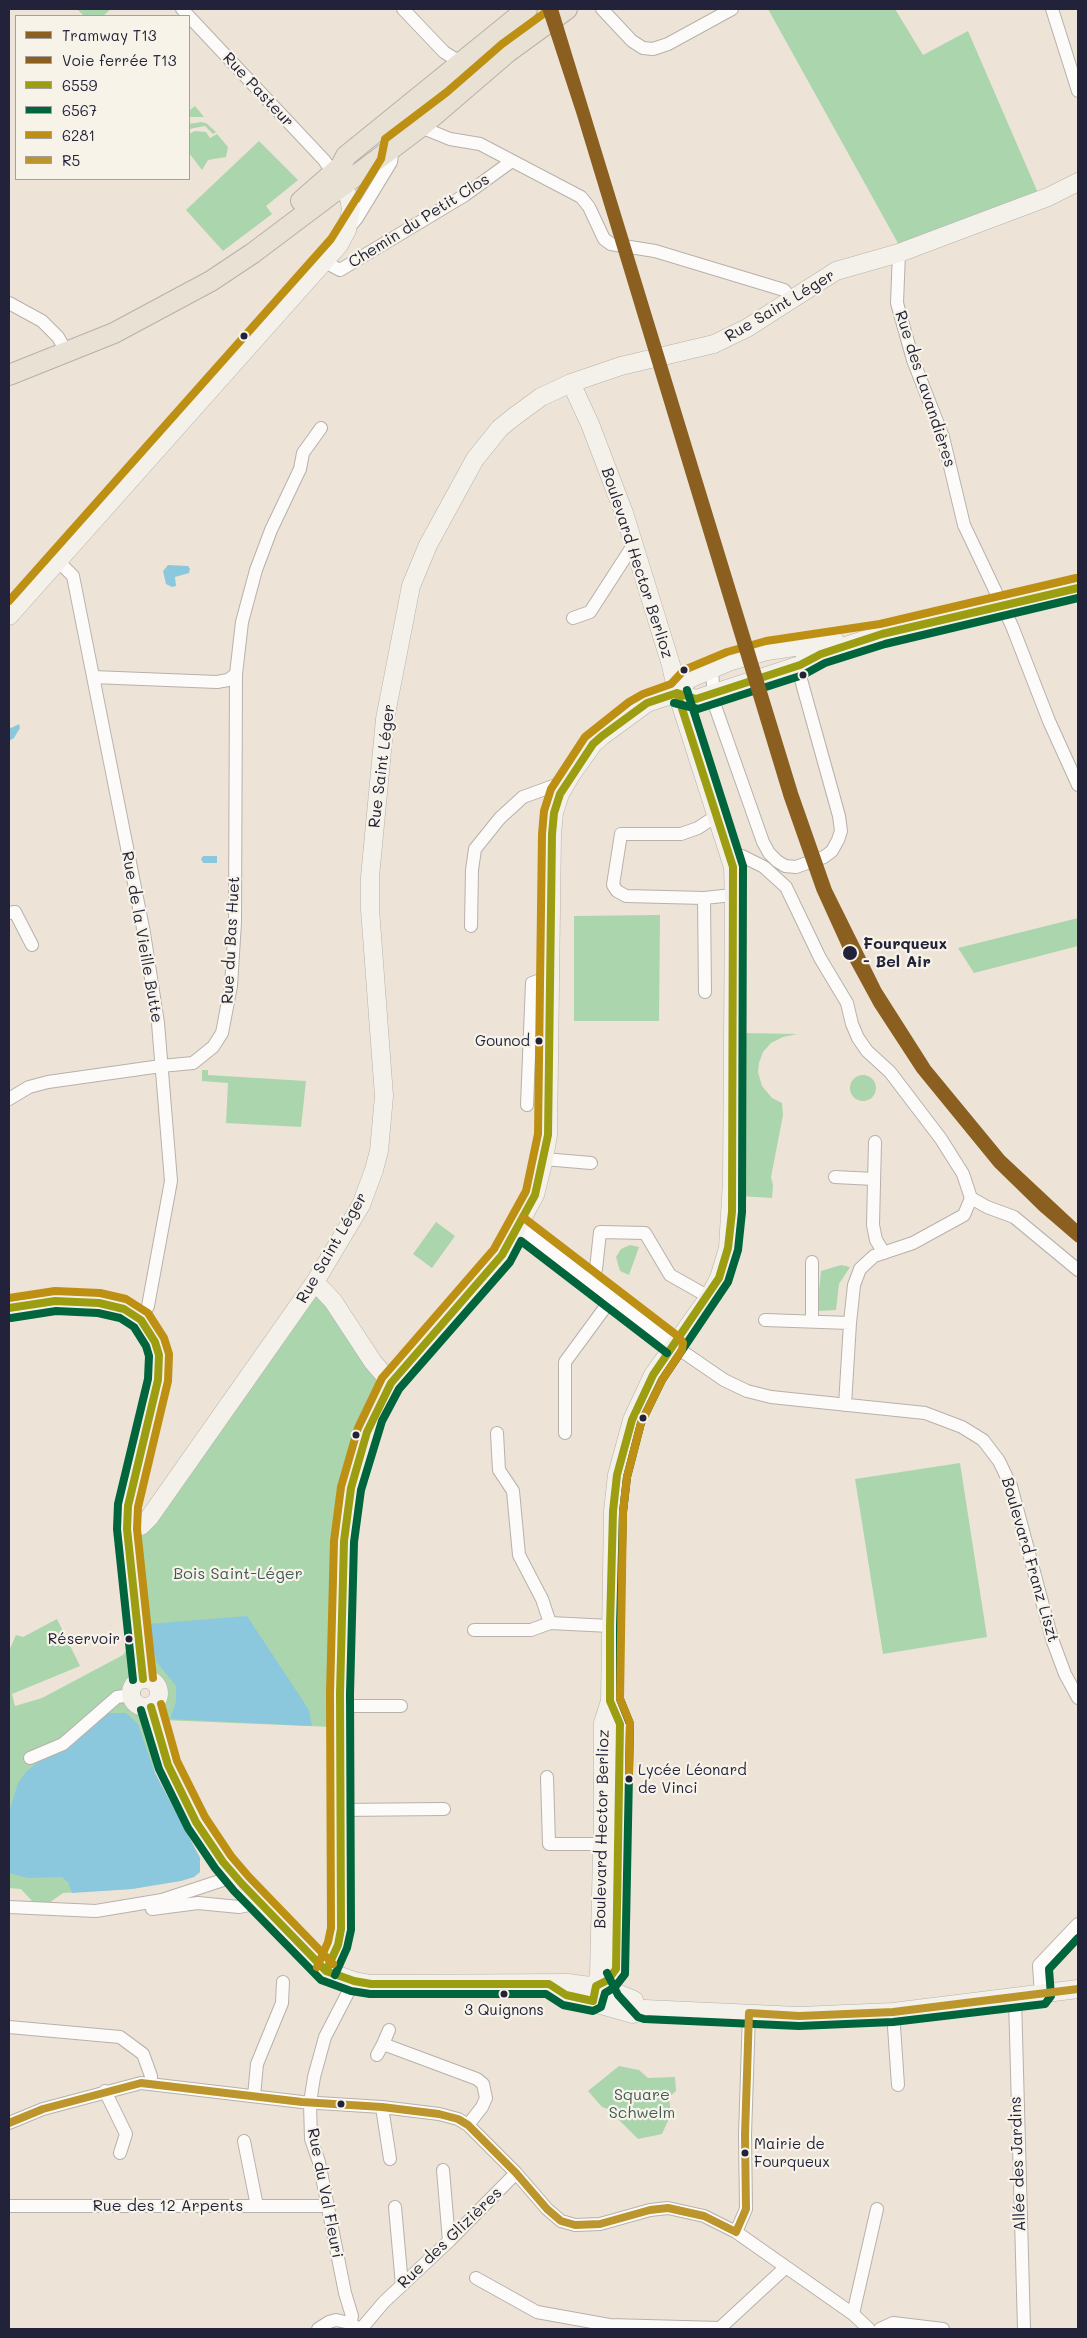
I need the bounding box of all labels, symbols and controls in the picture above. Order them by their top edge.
legend [15,15,190,180]
text: Tramway T13 [62,25,157,45]
street label: Rue Pasteur [218,49,298,131]
text: Voie ferrée T13 [62,50,177,70]
text: 6559 [62,75,97,95]
text: 6567 [62,100,97,120]
text: 6281 [62,125,95,145]
text: R5 [62,150,80,170]
street label: Chemin du Petit Clos [345,170,493,272]
street label: Rue Saint Léger [722,266,838,346]
street label: Rue des Lavandières [891,308,959,470]
unlabelled marker [239,331,249,341]
street label: Boulevard Hector Berlioz [597,465,677,661]
unlabelled marker [679,665,689,675]
unlabelled marker [798,670,808,680]
street label: Rue Saint Léger [365,703,399,829]
street label: Rue de la Vieille Butte [117,850,167,1024]
street label: Rue du Bas Huet [218,876,244,1004]
place label: Fourqueux - Bel Air [863,934,947,972]
marker: Fourqueux - Bel Air [841,944,859,962]
place label: Gounod [475,1032,530,1050]
marker: Gounod [534,1036,544,1046]
street label: Rue Saint Léger [292,1189,372,1307]
unlabelled marker [638,1413,648,1423]
unlabelled marker [351,1430,361,1440]
street label: Boulevard Franz Liszt [997,1475,1063,1645]
park label: Bois Saint-Léger [173,1564,303,1584]
place label: Réservoir [48,1630,120,1648]
marker: Réservoir [124,1634,134,1644]
street label: Boulevard Hector Berlioz [591,1729,613,1929]
place label: Lycée Léonard de Vinci [638,1761,747,1796]
marker: Lycée Léonard de Vinci [624,1774,634,1784]
marker: 3 Quignons [499,1989,509,1999]
place label: 3 Quignons [464,2001,544,2019]
park label: Square Schwelm [609,2085,675,2123]
street label: Allée des Jardins [1006,2096,1030,2232]
unlabelled marker [336,2099,346,2109]
street label: Rue du Val Fleuri [303,2126,347,2260]
place label: Mairie de Fourqueux [754,2135,830,2170]
marker: Mairie de Fourqueux [740,2148,750,2158]
street label: Rue des Glizières [394,2183,506,2293]
street label: Rue des 12 Arpents [93,2196,243,2216]

